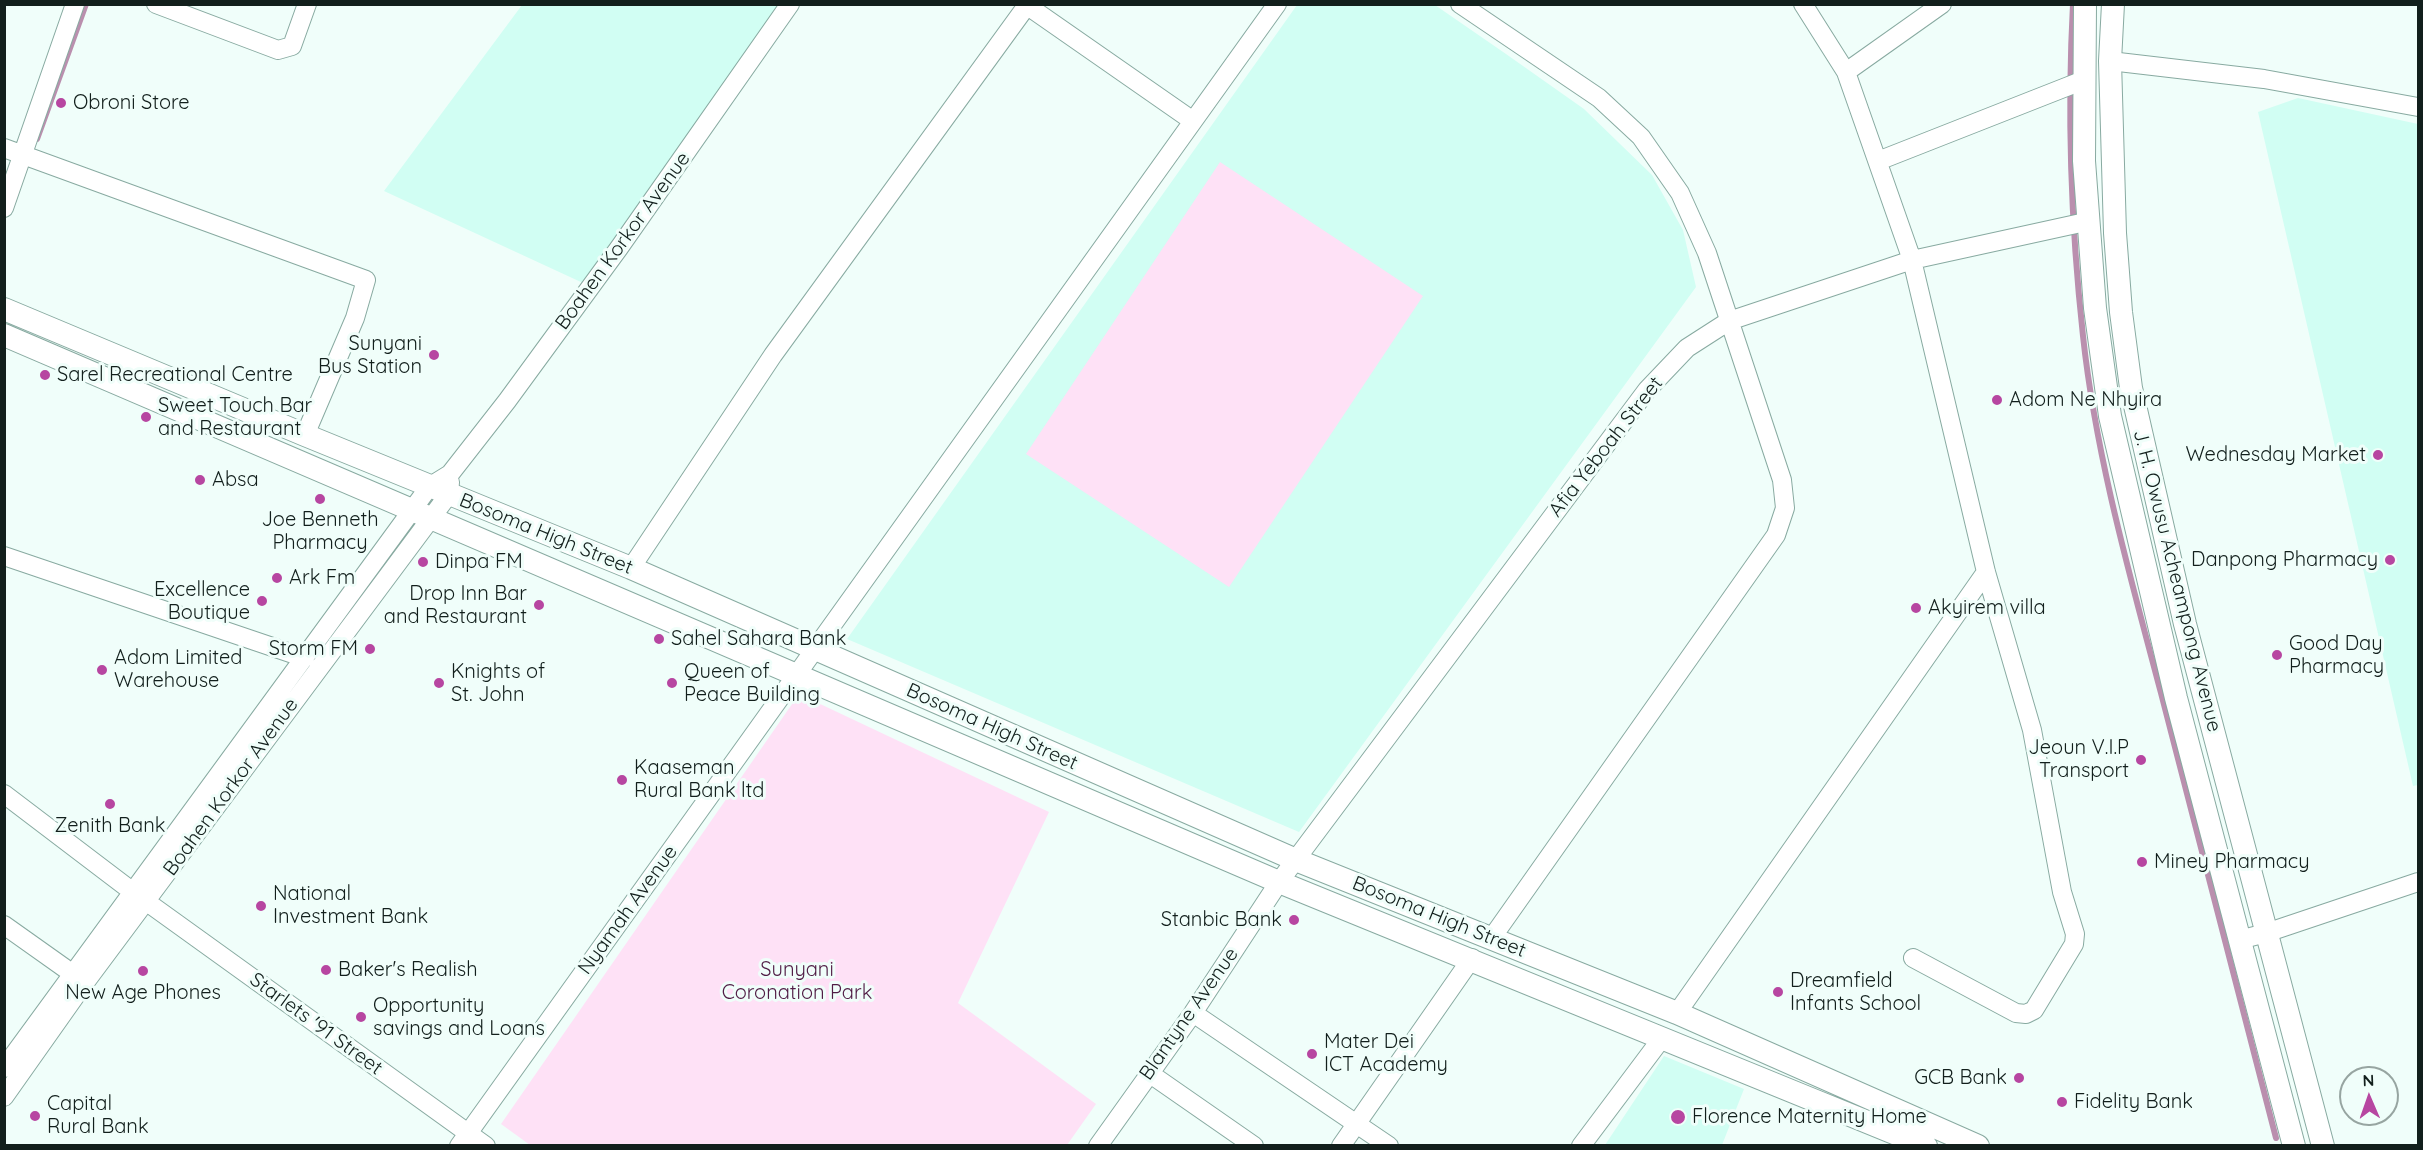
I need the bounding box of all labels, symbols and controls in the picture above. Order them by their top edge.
place label: Obroni Store [73,91,190,115]
marker: Obroni Store [54,96,68,110]
street label: Boahen Korkor Avenue [551,148,695,334]
place label: Sunyani Bus Station [318,332,422,379]
marker: Sunyani Bus Station [427,348,441,362]
place label: Sarel Recreational Centre [57,363,293,387]
marker: Sarel Recreational Centre [38,368,52,382]
street label: Afia Yeboah Street [1544,372,1668,522]
place label: Adom Ne Nhyira [2009,388,2162,412]
marker: Adom Ne Nhyira [1990,393,2004,407]
place label: Sweet Touch Bar and Restaurant [158,394,312,441]
marker: Sweet Touch Bar and Restaurant [139,410,153,424]
street label: J. H. Owusu Acheampong Avenue [2128,427,2226,735]
place label: Wednesday Market [2186,443,2366,467]
marker: Wednesday Market [2371,448,2385,462]
place label: Absa [212,468,259,492]
marker: Absa [193,473,207,487]
street label: Bosoma High Street [456,488,636,580]
marker: Joe Benneth Pharmacy [313,492,327,506]
place label: Joe Benneth Pharmacy [261,508,379,555]
place label: Danpong Pharmacy [2191,548,2378,572]
place label: Dinpa FM [435,550,523,574]
marker: Danpong Pharmacy [2383,553,2397,567]
marker: Dinpa FM [416,555,430,569]
place label: Ark Fm [289,566,355,590]
marker: Ark Fm [270,571,284,585]
place label: Excellence Boutique [154,578,250,625]
place label: Drop Inn Bar and Restaurant [384,582,527,629]
marker: Excellence Boutique [255,594,269,608]
place label: Akyirem villa [1928,596,2046,620]
marker: Drop Inn Bar and Restaurant [532,598,546,612]
marker: Akyirem villa [1909,601,1923,615]
place label: Sahel Sahara Bank [671,627,846,651]
marker: Sahel Sahara Bank [652,632,666,646]
place label: Good Day Pharmacy [2289,632,2384,679]
place label: Storm FM [269,637,358,661]
marker: Storm FM [363,642,377,656]
place label: Adom Limited Warehouse [114,646,242,693]
marker: Good Day Pharmacy [2270,648,2284,662]
place label: Knights of St. John [451,660,545,707]
place label: Queen of Peace Building [684,660,820,707]
marker: Adom Limited Warehouse [95,663,109,677]
marker: Knights of St. John [432,676,446,690]
marker: Queen of Peace Building [665,676,679,690]
street label: Bosoma High Street [903,678,1081,776]
street label: Boahen Korkor Avenue [159,694,303,880]
place label: Jeoun V.I.P Transport [2028,736,2129,783]
marker: Jeoun V.I.P Transport [2134,753,2148,767]
place label: Kaaseman Rural Bank ltd [634,756,764,803]
marker: Kaaseman Rural Bank ltd [615,773,629,787]
marker: Zenith Bank [103,797,117,811]
place label: Zenith Bank [55,814,165,838]
street label: Nyamah Avenue [573,841,683,979]
place label: Miney Pharmacy [2154,850,2310,874]
marker: Miney Pharmacy [2135,855,2149,869]
street label: Bosoma High Street [1349,871,1529,963]
place label: National Investment Bank [273,882,428,929]
marker: National Investment Bank [254,899,268,913]
place label: Stanbic Bank [1161,908,1282,932]
marker: Stanbic Bank [1287,913,1301,927]
street label: Blantyne Avenue [1134,943,1244,1085]
place label: Baker's Realish [338,958,478,982]
park label: Sunyani Coronation Park [722,958,872,1005]
marker: Baker's Realish [319,963,333,977]
marker: New Age Phones [136,964,150,978]
street label: Starlets '91 Street [245,968,387,1080]
place label: Dreamfield Infants School [1790,969,1921,1016]
place label: New Age Phones [65,981,221,1005]
marker: Dreamfield Infants School [1771,985,1785,999]
place label: Opportunity savings and Loans [373,994,545,1041]
marker: Opportunity savings and Loans [354,1010,368,1024]
place label: Mater Dei ICT Academy [1324,1030,1448,1077]
marker: Mater Dei ICT Academy [1305,1047,1319,1061]
place label: GCB Bank [1914,1066,2007,1090]
north arrow [2339,1066,2399,1126]
text: N [2362,1070,2375,1090]
marker: GCB Bank [2012,1071,2026,1085]
place label: Fidelity Bank [2074,1090,2193,1114]
place label: Capital Rural Bank [47,1092,149,1139]
marker: Fidelity Bank [2055,1095,2069,1109]
place label: Florence Maternity Home [1692,1105,1927,1129]
marker: Florence Maternity Home [1669,1108,1687,1126]
marker: Capital Rural Bank [28,1109,42,1123]

